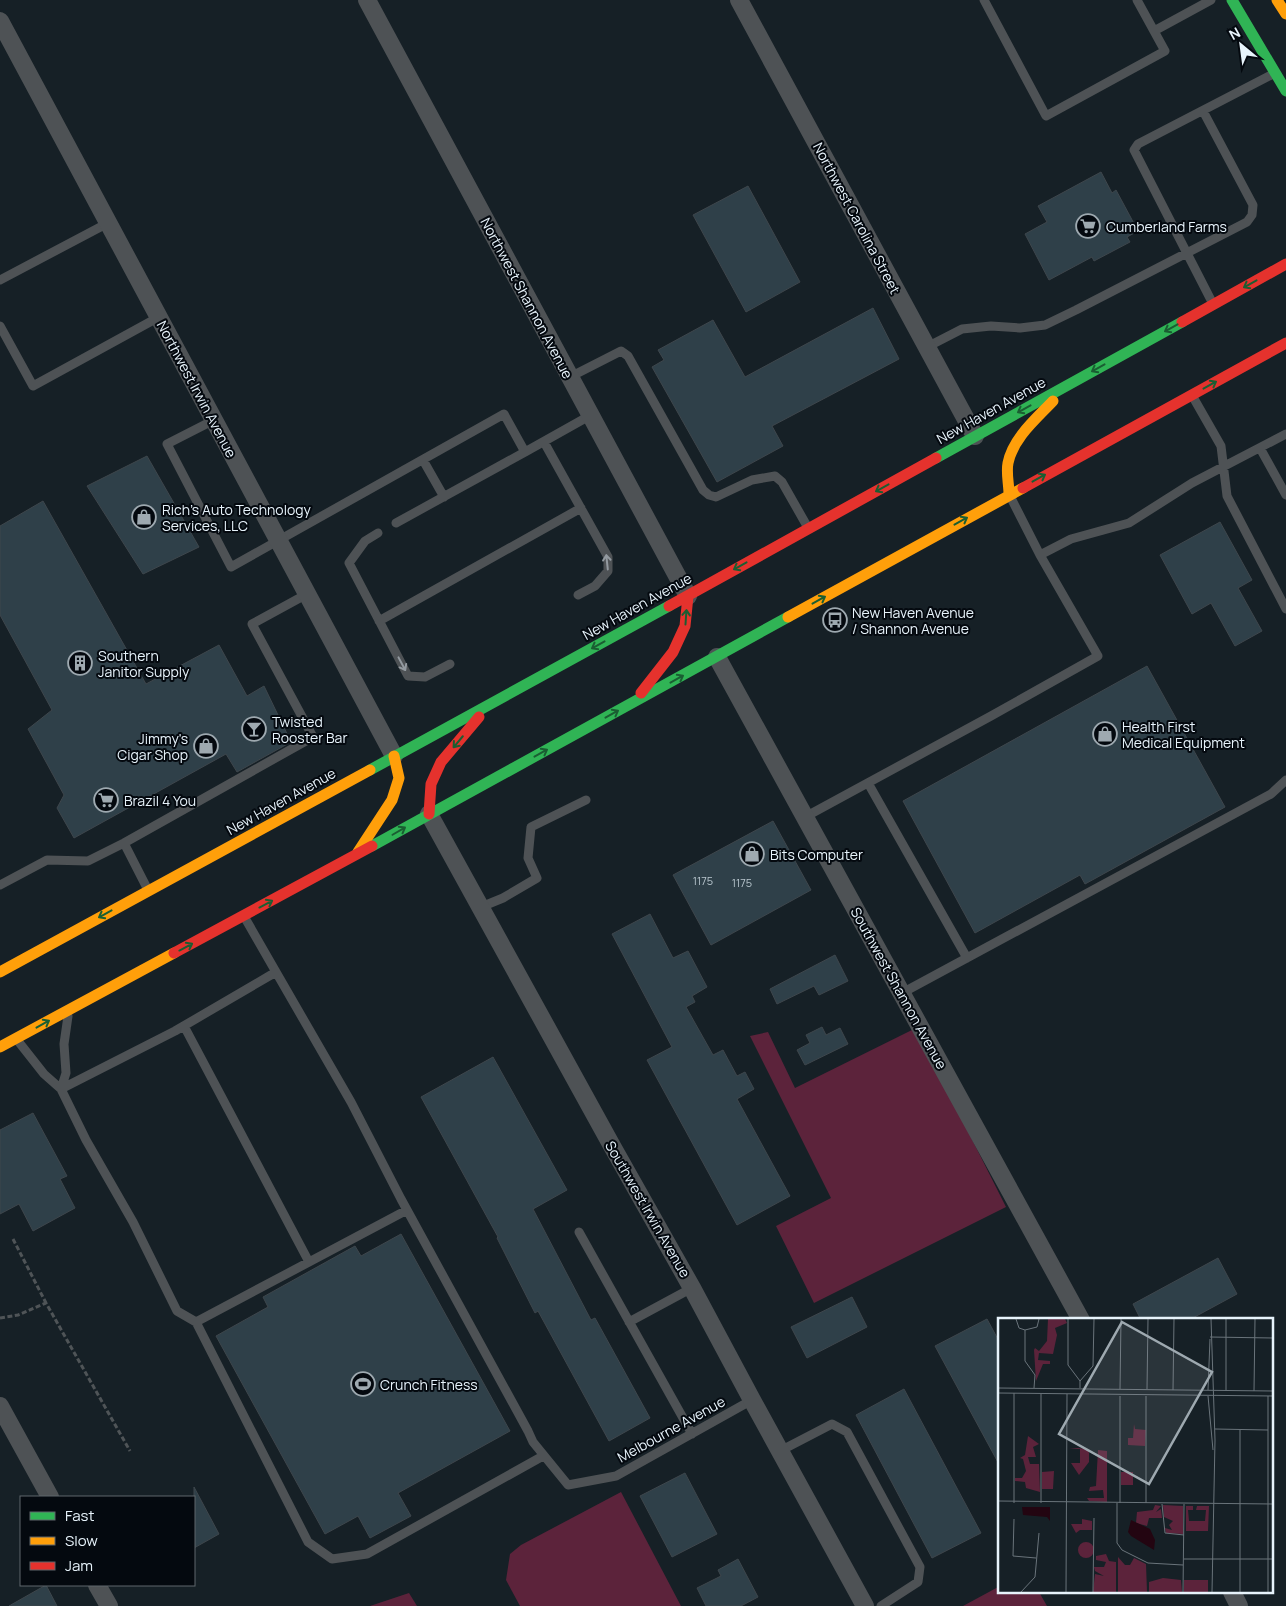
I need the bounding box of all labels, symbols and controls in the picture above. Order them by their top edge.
north arrow [1216,20,1266,70]
text: N [1225,22,1243,44]
street label: Northwest Carolina Street [809,139,905,297]
supermarket icon: Cumberland Farms [1075,213,1101,239]
street label: Northwest Shannon Avenue [476,214,578,382]
place label: Cumberland Farms [1106,217,1227,236]
one-way arrow [1243,280,1257,290]
street label: Northwest Irwin Avenue [153,317,241,461]
one-way arrow [1165,323,1179,333]
one-way arrow [1091,363,1106,373]
street label: New Haven Avenue [933,372,1049,448]
one-way arrow [1202,379,1216,389]
one-way arrow [1018,404,1032,414]
one-way arrow [1031,473,1046,483]
one-way arrow [876,483,890,493]
place label: Rich's Auto Technology Services, LLC [162,500,311,535]
shop icon: Rich's Auto Technology Services, LLC [131,504,157,530]
one-way arrow [953,516,968,526]
one-way arrow [602,554,612,570]
one-way arrow [734,562,748,572]
street label: New Haven Avenue [579,568,695,644]
one-way arrow [811,595,826,605]
place label: New Haven Avenue / Shannon Avenue [852,603,974,638]
bus stop icon: New Haven Avenue / Shannon Avenue [822,607,848,633]
one-way arrow [681,609,691,625]
one-way arrow [591,641,606,650]
place label: Southern Janitor Supply [98,646,190,681]
building icon: Southern Janitor Supply [67,650,93,676]
one-way arrow [398,656,407,671]
one-way arrow [669,673,683,683]
one-way arrow [604,709,619,718]
place label: Twisted Rooster Bar [272,712,347,747]
bar icon: Twisted Rooster Bar [241,716,267,742]
place label: Health First Medical Equipment [1122,717,1245,752]
shop icon: Health First Medical Equipment [1092,721,1118,747]
place label: Jimmy's Cigar Shop [117,729,188,764]
shop icon: Jimmy's Cigar Shop [193,733,219,759]
one-way arrow [452,735,463,748]
one-way arrow [533,748,548,757]
street label: New Haven Avenue [223,763,339,839]
supermarket icon: Brazil 4 You [93,787,119,813]
place label: Brazil 4 You [124,791,196,810]
one-way arrow [391,826,406,836]
shop icon: Bits Computer [739,841,765,867]
place label: Bits Computer [770,845,863,864]
house number: 1175 [693,873,713,888]
house number: 1175 [732,875,752,890]
one-way arrow [258,898,272,908]
street label: Southwest Shannon Avenue [847,904,951,1072]
one-way arrow [99,910,113,920]
one-way arrow [178,942,193,951]
one-way arrow [35,1019,50,1028]
street label: Southwest Irwin Avenue [601,1137,695,1281]
inset map [998,1318,1274,1594]
sports icon: Crunch Fitness [350,1371,376,1397]
place label: Crunch Fitness [380,1375,478,1394]
street label: Melbourne Avenue [614,1392,728,1466]
legend [20,1496,195,1586]
text: Fast [65,1505,94,1526]
text: Slow [65,1530,98,1551]
text: Jam [65,1555,93,1576]

